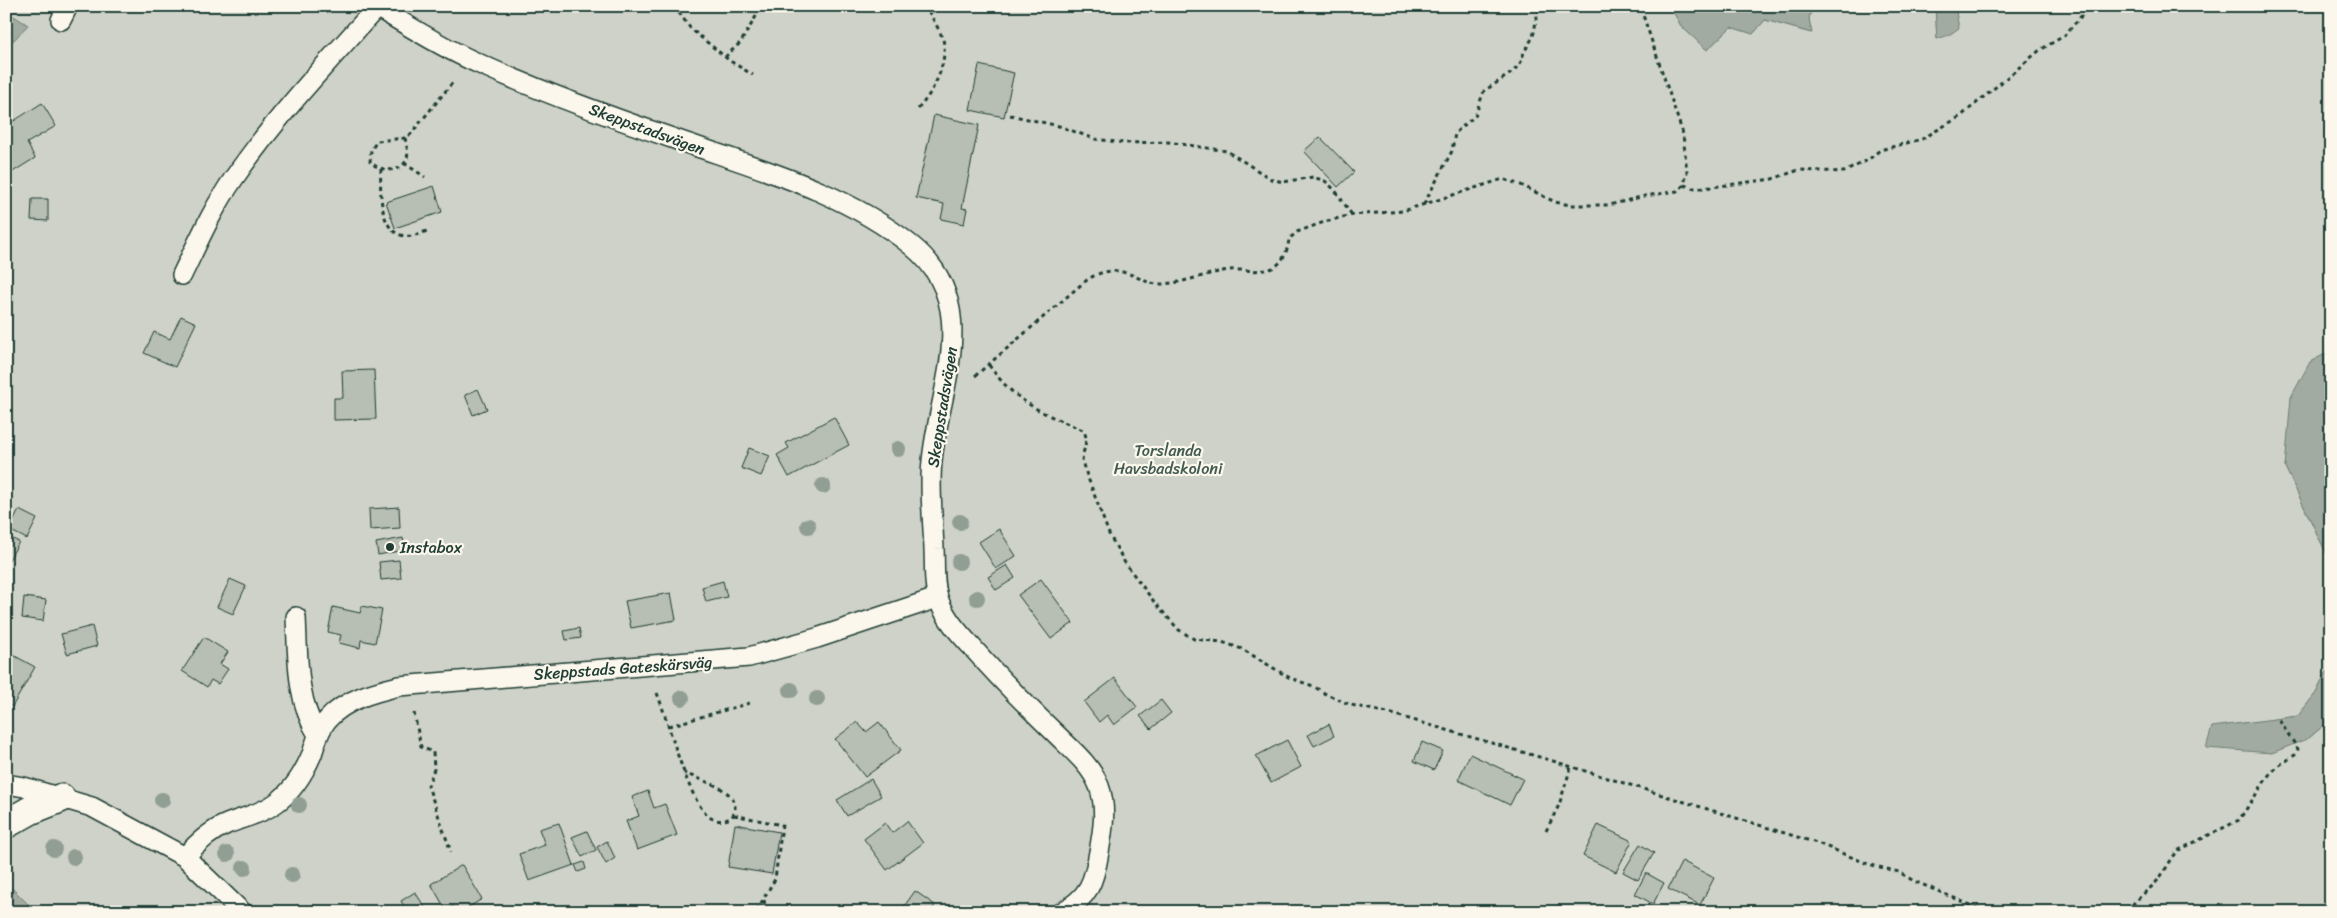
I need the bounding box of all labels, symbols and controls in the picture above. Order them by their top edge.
street label: Skeppstadsvägen [585,95,710,164]
street label: Skeppstadsvägen [918,344,966,469]
park label: Torslanda Havsbadskoloni [1114,436,1223,483]
place label: Instabox [399,533,463,562]
marker: Instabox [384,541,396,553]
street label: Skeppstads Gateskärsväg [533,647,713,689]

